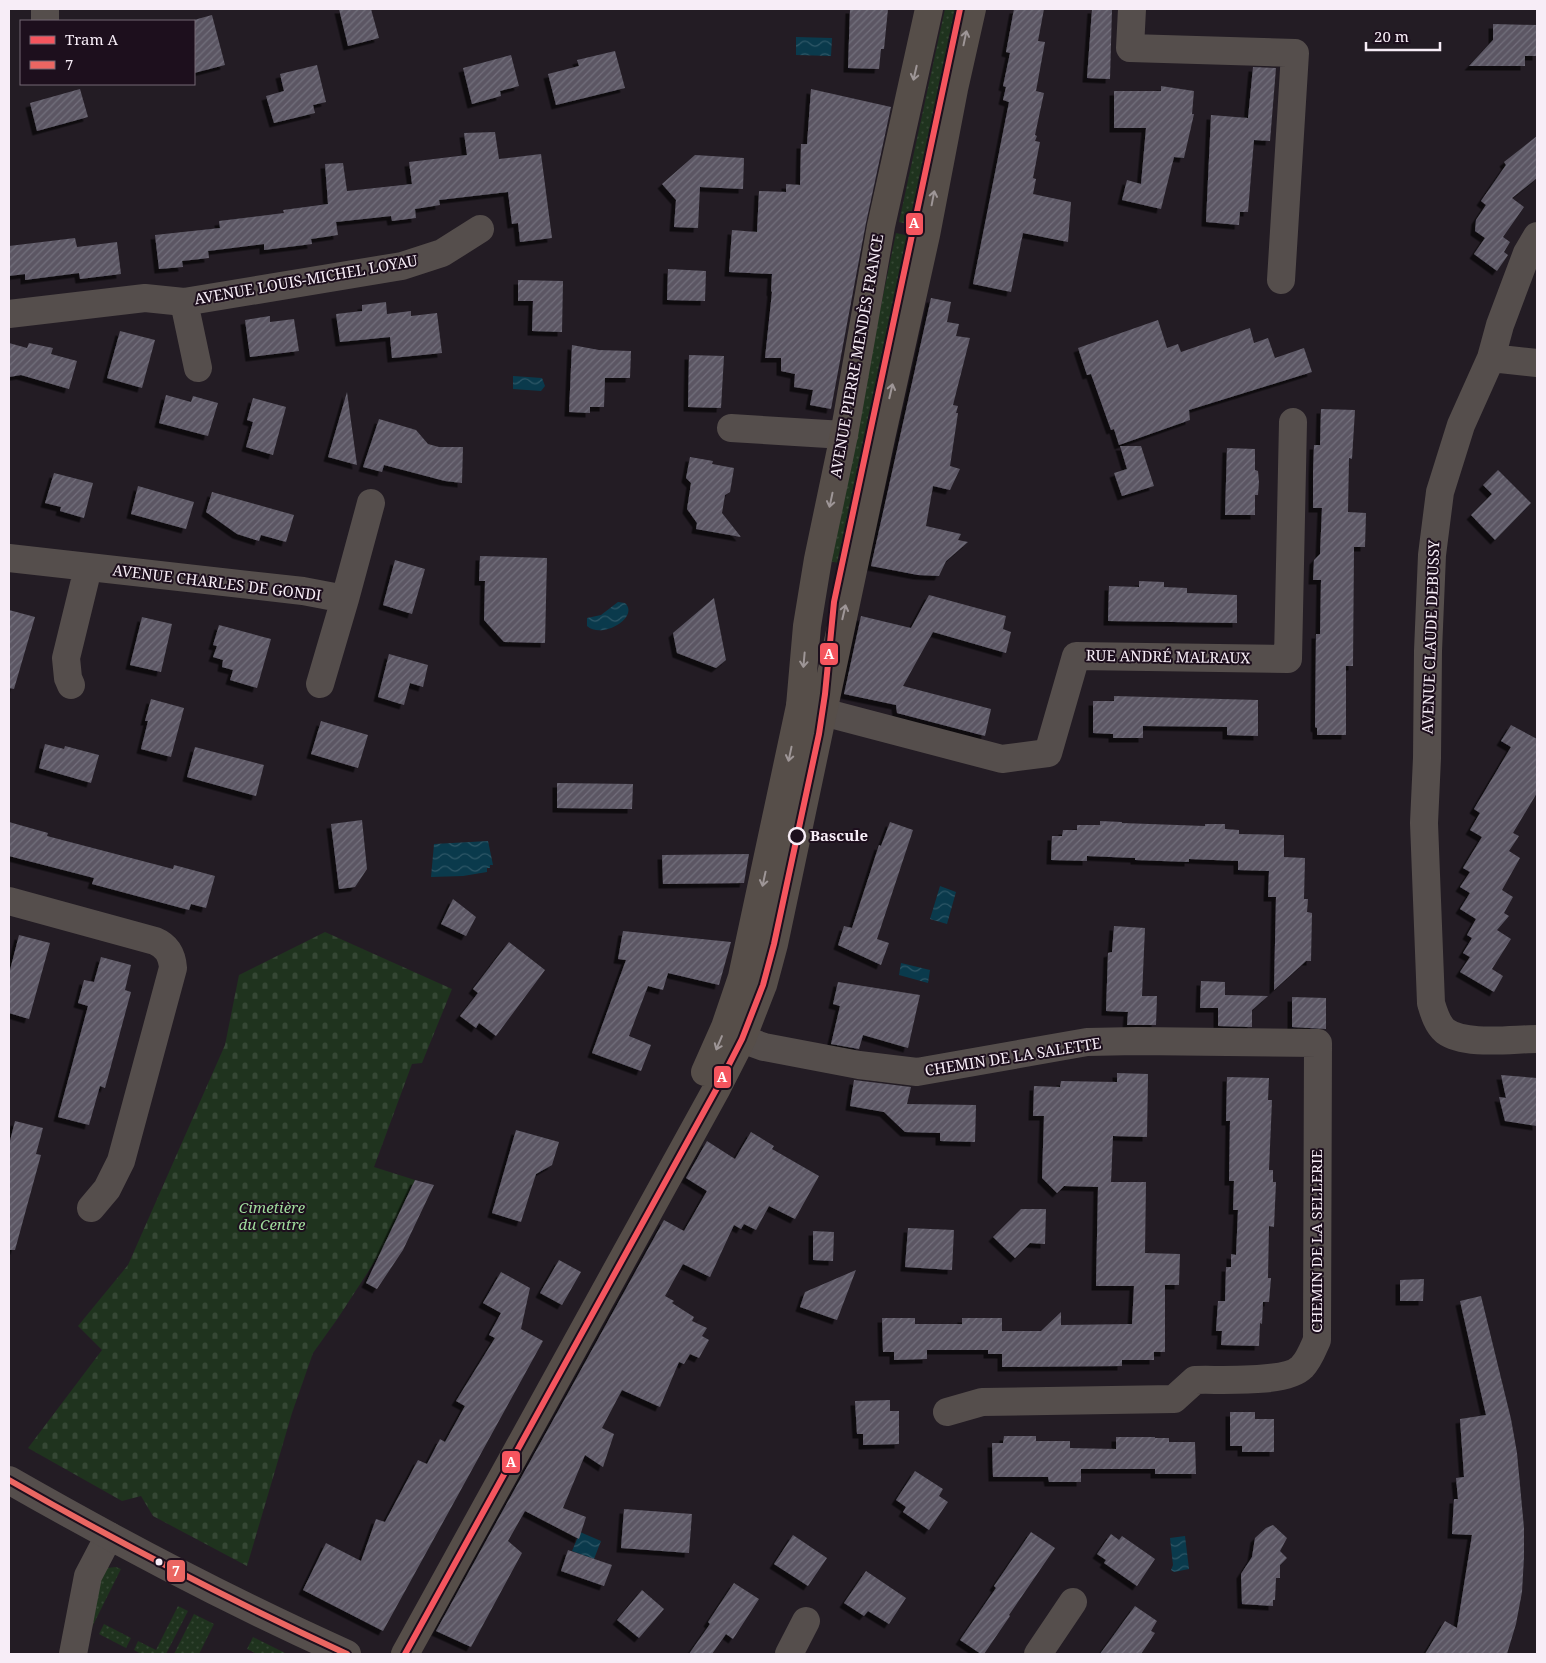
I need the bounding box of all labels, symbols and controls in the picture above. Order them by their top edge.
legend [20,20,195,85]
scale bar [1366,20,1440,52]
text: 20 m [1374,26,1409,46]
text: Tram A [65,29,118,49]
one-way arrow [961,31,970,47]
text: 7 [65,54,73,74]
one-way arrow [910,65,919,81]
one-way arrow [929,190,938,206]
line badge: A [905,212,924,236]
text: A [909,213,920,232]
street label: AVENUE PIERRE MENDÈS FRANCE [825,232,887,479]
street label: AVENUE LOUIS-MICHEL LOYAU [193,249,419,309]
one-way arrow [887,383,896,399]
one-way arrow [826,491,835,507]
street label: AVENUE CLAUDE DEBUSSY [1417,539,1443,734]
street label: AVENUE CHARLES DE GONDI [111,559,323,605]
one-way arrow [840,604,849,620]
line badge: A [819,642,839,666]
text: A [824,644,835,663]
street label: RUE ANDRÉ MALRAUX [1086,645,1251,667]
one-way arrow [799,652,809,668]
one-way arrow [785,745,794,761]
place label: Bascule [810,825,868,845]
marker: Bascule [788,827,806,845]
one-way arrow [758,870,768,886]
street label: CHEMIN DE LA SALETTE [923,1032,1102,1080]
one-way arrow [713,1035,723,1050]
line badge: A [713,1065,732,1089]
text: A [717,1067,728,1086]
street label: CHEMIN DE LA SELLERIE [1306,1149,1326,1333]
park label: Cimetière du Centre [239,1197,306,1234]
line badge: A [501,1450,521,1474]
text: A [506,1452,517,1471]
unlabelled marker [154,1557,164,1567]
line badge: 7 [166,1559,186,1583]
text: 7 [172,1561,180,1580]

